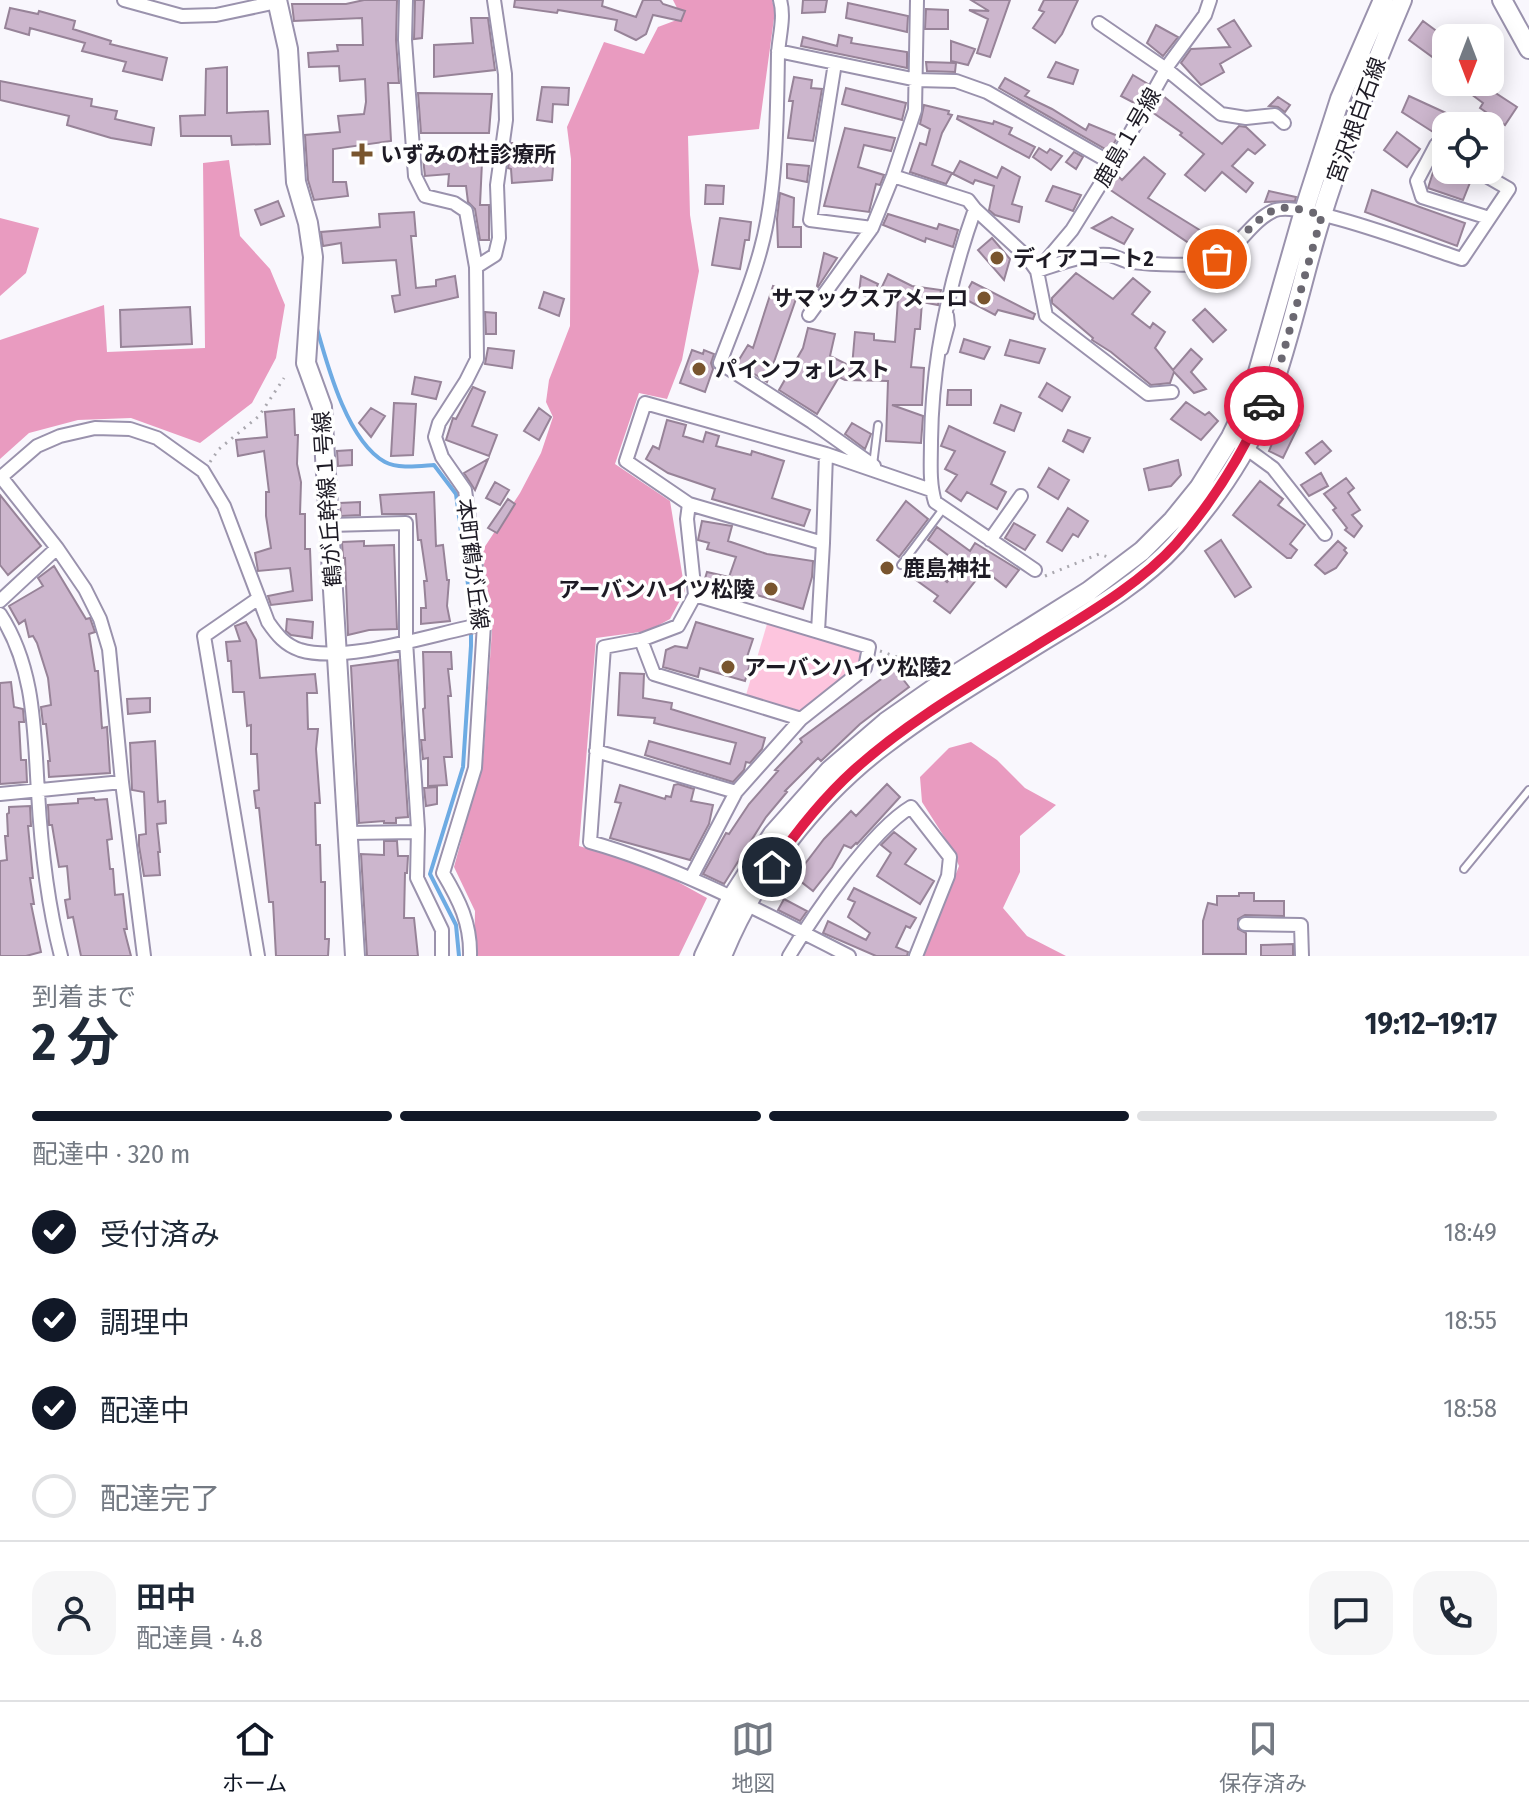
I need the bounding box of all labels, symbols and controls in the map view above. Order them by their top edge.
north arrow [1432,24,1504,96]
map controls [1432,24,1504,184]
street label: 宮沢根白石線 [1321,54,1392,187]
street label: 鹿島１号線 [1088,83,1167,192]
button: locate [1432,112,1504,184]
place label: いずみの杜診療所 [380,141,556,168]
marker: いずみの杜診療所 [351,143,373,165]
pin [1183,225,1251,293]
icon: bag [1195,237,1239,281]
place label: ディアコート2 [1013,245,1154,272]
marker: ディアコート2 [988,249,1006,267]
place label: サマックスアメーロ [772,285,968,312]
marker: サマックスアメーロ [975,289,993,307]
place label: パインフォレスト [715,356,890,383]
marker: パインフォレスト [690,360,708,378]
courier [1224,366,1304,446]
icon: car [1242,384,1286,428]
street label: 鶴が丘幹線１号線 [308,410,347,588]
street label: 本町鶴が丘線 [451,497,494,631]
place label: 鹿島神社 [903,555,991,582]
marker: 鹿島神社 [878,559,896,577]
place label: アーバンハイツ松陵 [558,576,755,603]
marker: アーバンハイツ松陵 [762,580,780,598]
place label: アーバンハイツ松陵2 [744,654,951,681]
marker: アーバンハイツ松陵2 [719,658,737,676]
pin [738,833,806,901]
icon: home [750,845,794,889]
text: 到着まで [32,982,136,1013]
text: 19:12–19:17 [1365,1006,1497,1042]
text: 2 分 [32,1011,119,1074]
text: 配達中 · 320 m [32,1139,190,1170]
icon: check [32,1210,76,1254]
text: 受付済み [100,1217,220,1253]
text: 18:49 [1444,1217,1497,1248]
icon: check [32,1298,76,1342]
text: 調理中 [100,1305,190,1341]
text: 18:55 [1445,1305,1497,1336]
icon: check [32,1386,76,1430]
text: 配達中 [100,1393,190,1429]
text: 18:58 [1443,1393,1497,1424]
text: 配達完了 [100,1481,220,1517]
button: person [32,1571,116,1655]
button: chat [1309,1571,1393,1655]
button: phone [1413,1571,1497,1655]
text: 田中 [136,1580,196,1616]
text: 配達員 · 4.8 [136,1623,263,1654]
tab: ホーム [222,1717,287,1797]
tab: 地図 [731,1717,775,1797]
tab: 保存済み [1219,1717,1307,1797]

